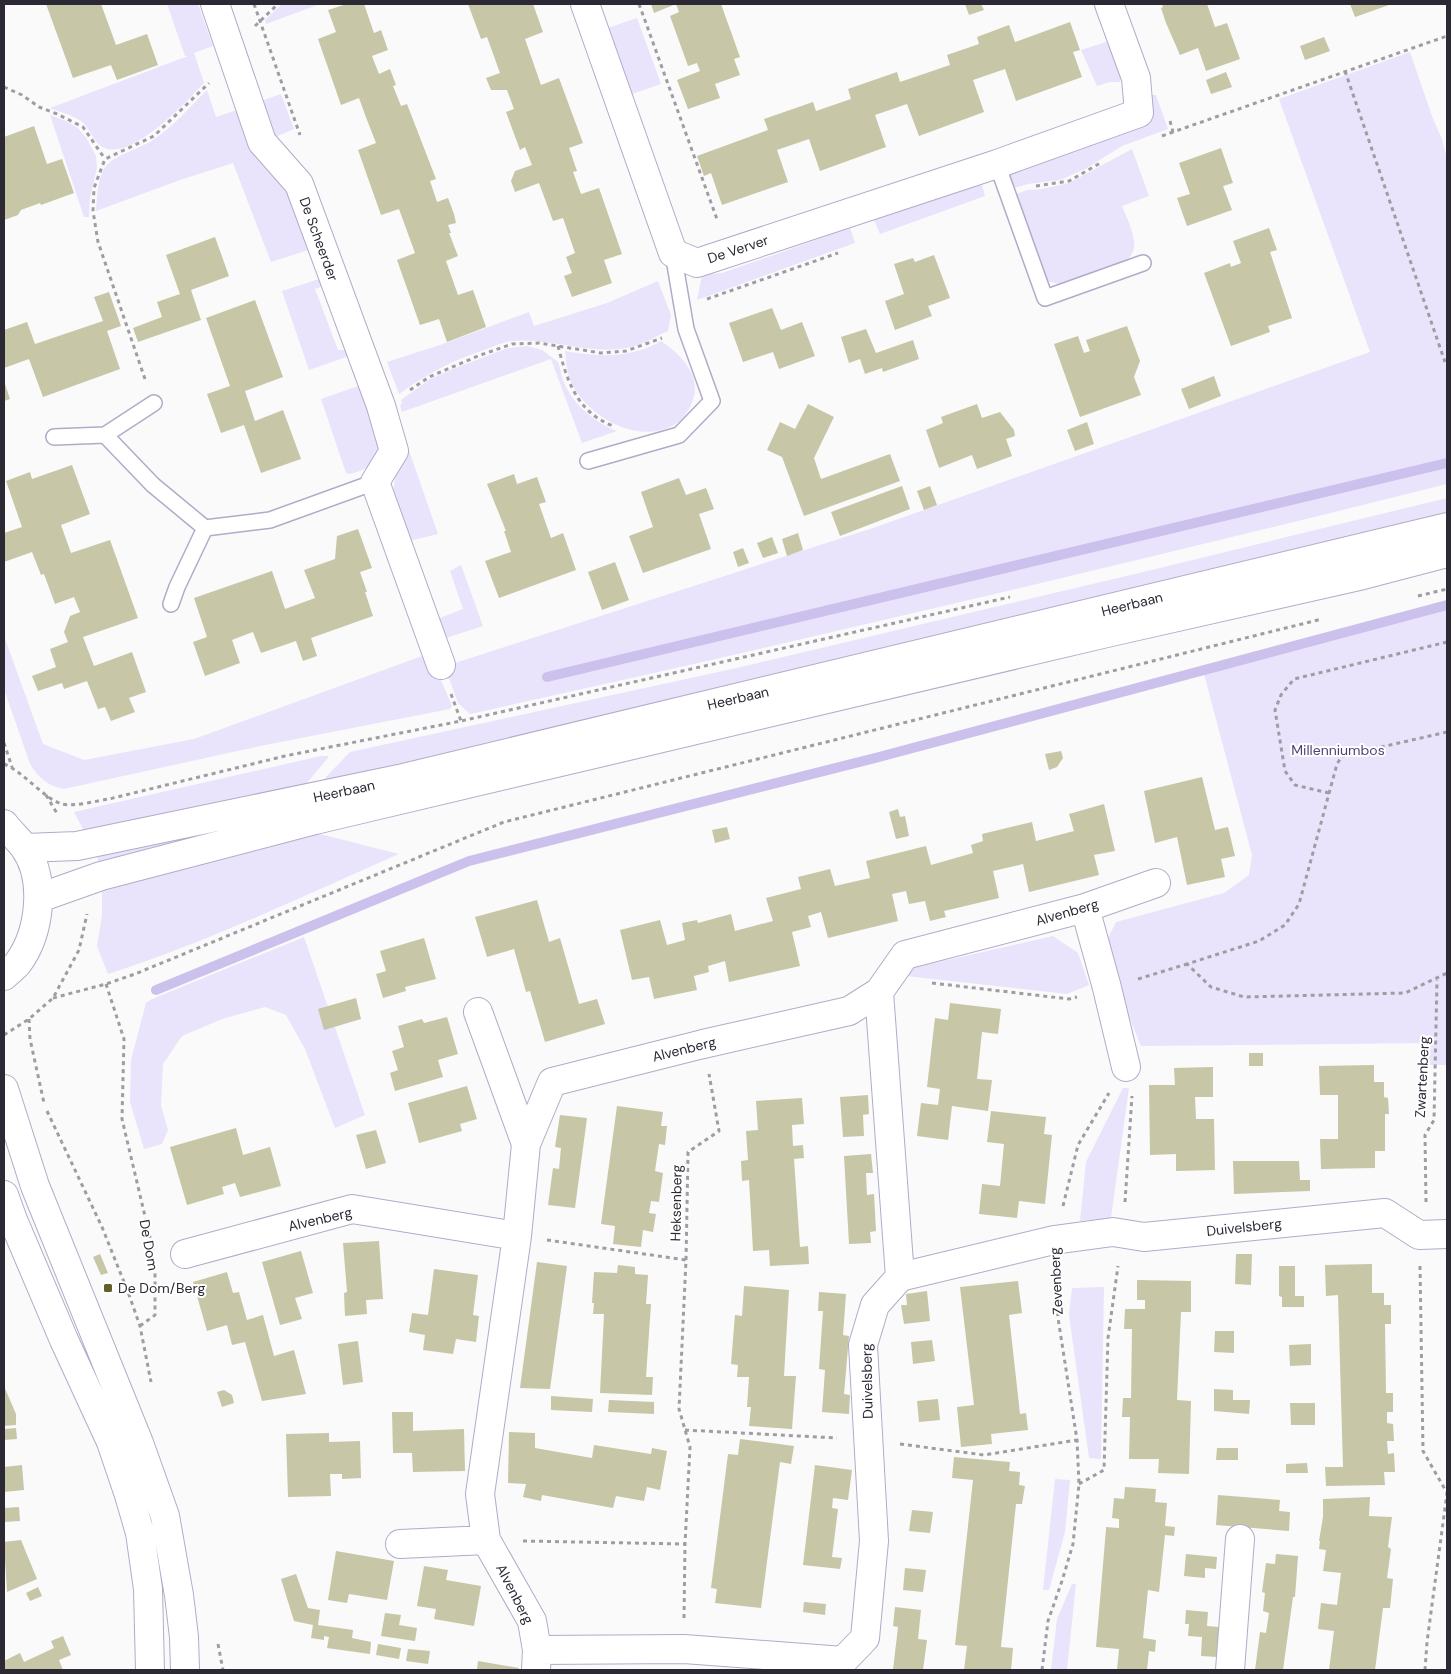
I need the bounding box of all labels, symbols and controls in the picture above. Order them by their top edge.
street label: De Scheerder [295,194,343,284]
street label: De Verver [705,231,771,267]
street label: Heerbaan [1099,588,1165,620]
street label: Heerbaan [705,682,771,714]
park label: Millenniumbos [1291,741,1385,759]
street label: Heerbaan [311,776,377,806]
street label: Alvenberg [1033,894,1101,930]
street label: Alvenberg [650,1032,718,1066]
street label: Zwartenberg [1411,1036,1433,1118]
street label: Heksenberg [666,1164,686,1242]
street label: Alvenberg [286,1203,354,1235]
street label: Duivelsberg [1205,1214,1283,1240]
street label: De Dom [136,1218,162,1272]
street label: Zevenberg [1045,1246,1067,1315]
place label: De Dom/Berg [118,1279,205,1297]
marker: De Dom/Berg [102,1282,114,1294]
street label: Duivelsberg [857,1343,877,1419]
street label: Alvenberg [492,1561,538,1627]

